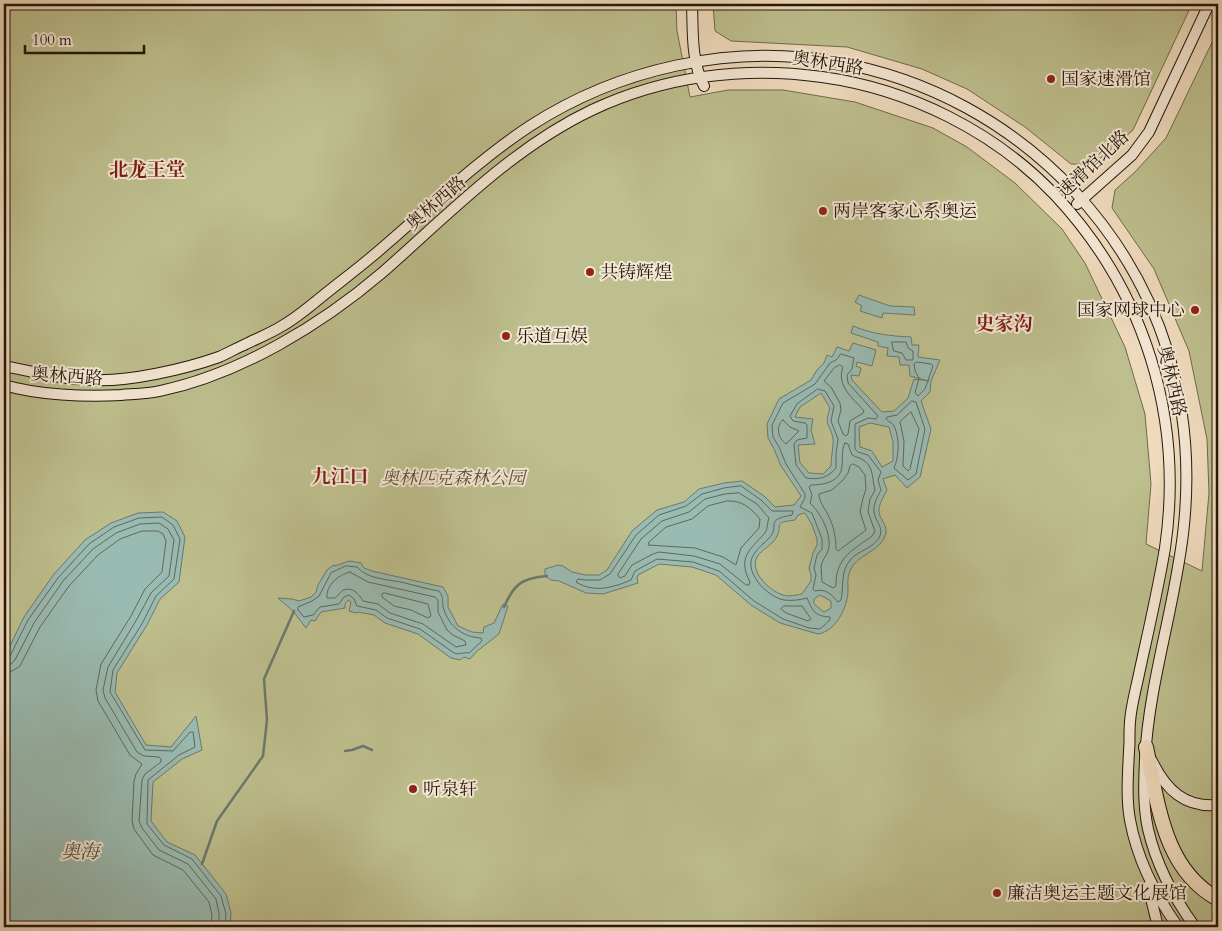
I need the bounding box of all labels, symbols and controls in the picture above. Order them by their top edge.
scale bar [25,22,144,54]
text: 100 m [32,30,72,50]
street label: 奥林西路 [790,46,865,81]
place label: 国家速滑馆 [1061,67,1151,92]
marker: 国家速滑馆 [1045,73,1057,85]
street label: 速滑馆北路 [1052,125,1135,204]
district label: 北龙王堂 [109,157,185,183]
street label: 奥林西路 [401,170,472,236]
place label: 两岸客家心系奥运 [833,199,977,224]
marker: 两岸客家心系奥运 [817,205,829,217]
place label: 共铸辉煌 [600,260,672,285]
marker: 共铸辉煌 [584,266,596,278]
place label: 国家网球中心 [1077,298,1185,323]
marker: 国家网球中心 [1189,304,1201,316]
district label: 史家沟 [975,311,1033,337]
place label: 乐道互娱 [516,324,588,349]
marker: 乐道互娱 [500,330,512,342]
street label: 奥林西路 [1151,343,1192,419]
street label: 奥林西路 [30,362,104,391]
district label: 九江口 [311,464,369,490]
park label: 奥林匹克森林公园 [381,466,528,491]
place label: 听泉轩 [423,777,477,802]
marker: 听泉轩 [407,783,419,795]
water label: 奥海 [61,839,102,865]
place label: 廉洁奥运主题文化展馆 [1007,881,1187,906]
marker: 廉洁奥运主题文化展馆 [991,887,1003,899]

